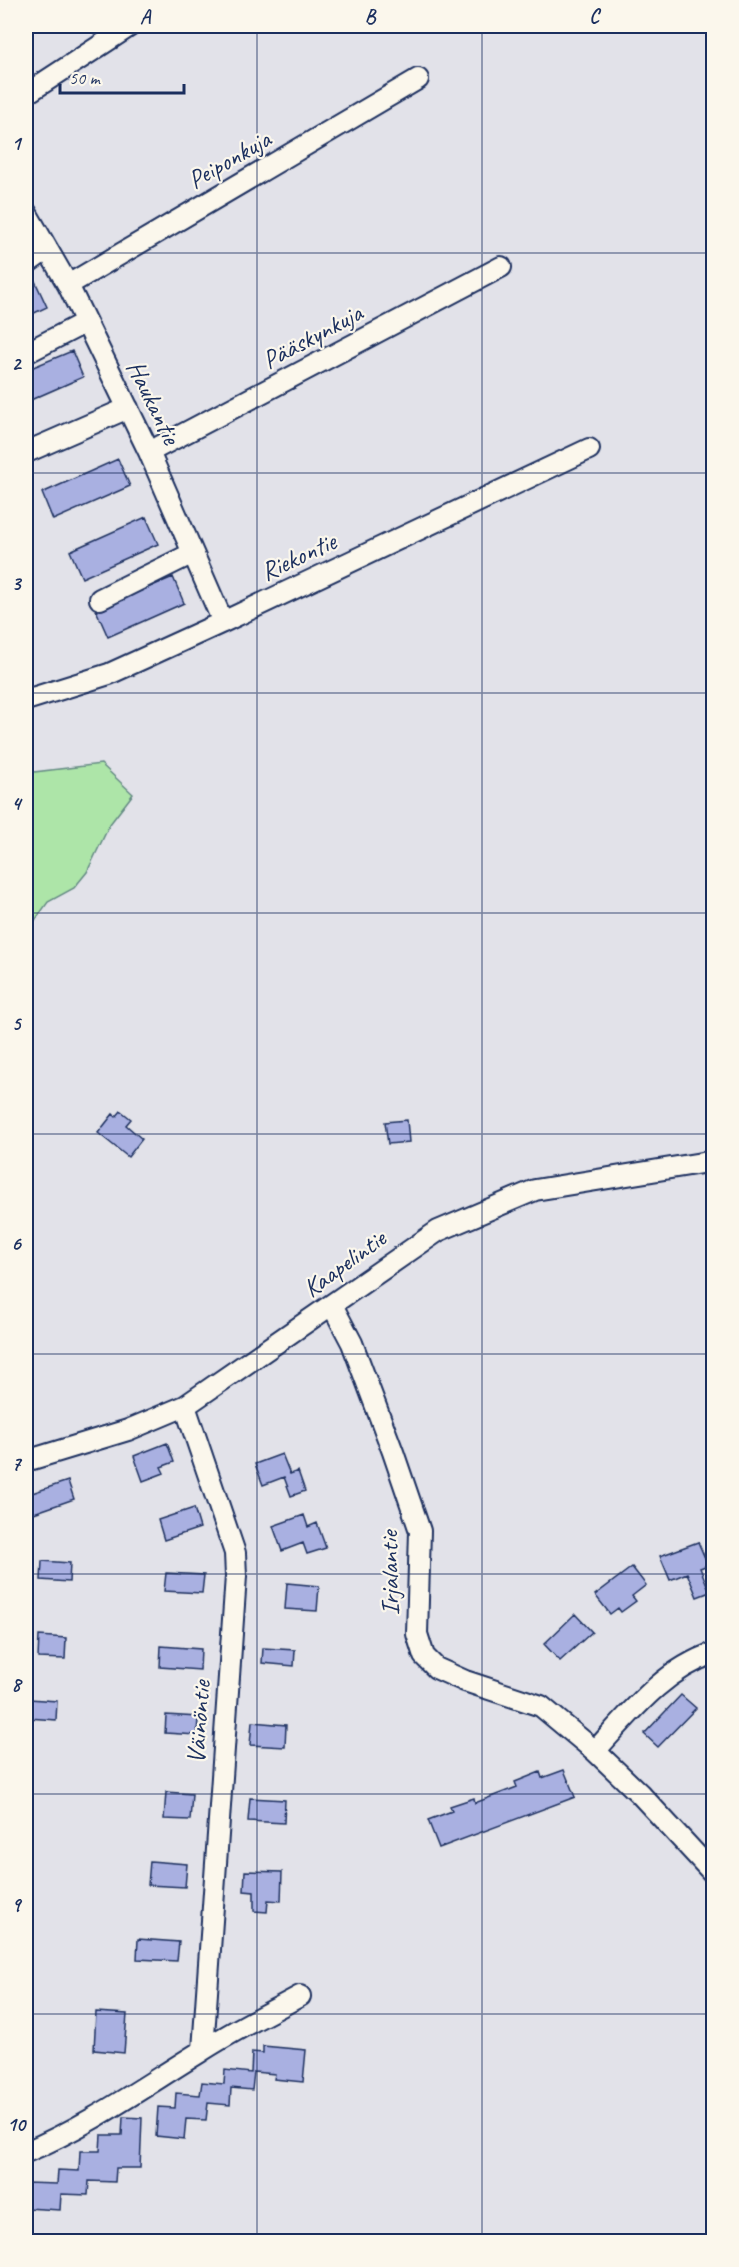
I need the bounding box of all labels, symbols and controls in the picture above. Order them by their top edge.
text: A [140,4,152,29]
text: B [365,4,377,29]
text: C [589,4,601,29]
scale bar [60,57,184,95]
text: 50 m [69,67,102,89]
street label: Peiponkuja [182,122,278,196]
text: 1 [12,131,23,156]
street label: Pääskynkuja [257,296,369,376]
text: 2 [12,351,23,376]
street label: Haukantie [119,355,189,451]
street label: Riekontie [255,524,343,588]
text: 3 [12,571,23,596]
text: 4 [12,791,24,816]
text: 5 [12,1011,23,1036]
street label: Kaapelintie [296,1221,394,1305]
text: 6 [11,1231,22,1256]
text: 7 [12,1451,23,1476]
street label: Irjalantie [372,1528,407,1616]
text: 8 [12,1672,24,1697]
street label: Väinöntie [179,1678,218,1765]
text: 9 [12,1892,23,1917]
text: 10 [7,2112,27,2137]

